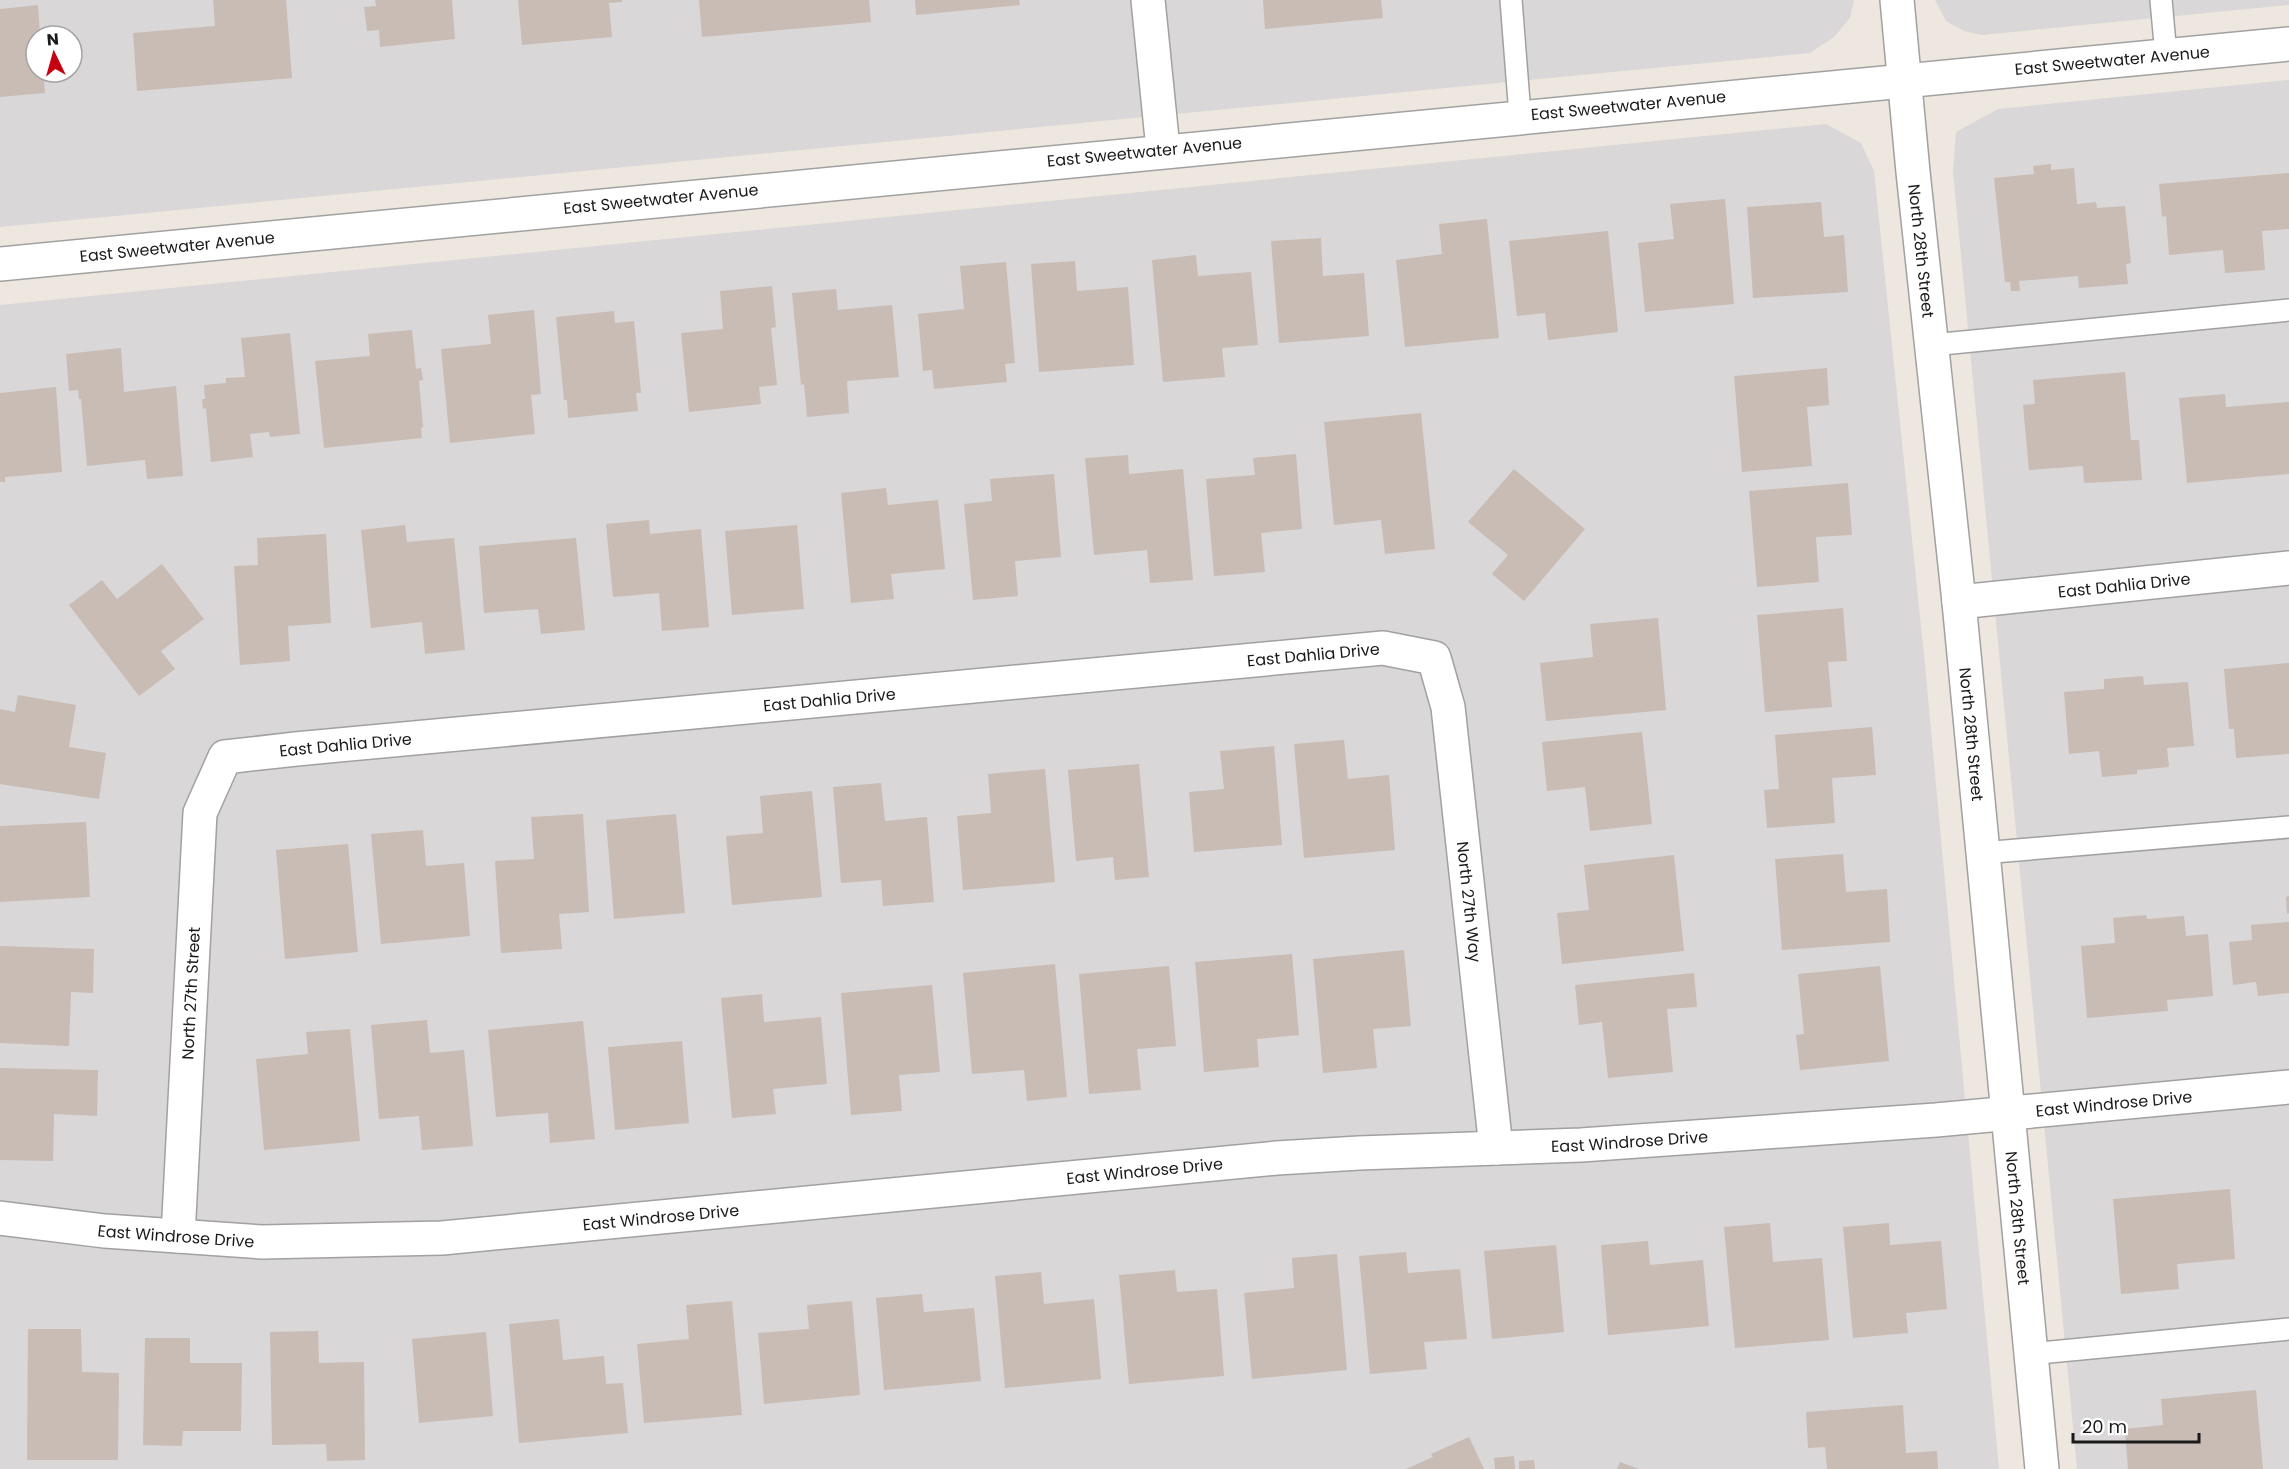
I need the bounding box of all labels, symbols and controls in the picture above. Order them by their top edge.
north arrow [24,24,84,84]
text: N [46,28,60,52]
street label: East Sweetwater Avenue [2014,40,2211,81]
street label: East Sweetwater Avenue [1530,84,1727,126]
street label: East Sweetwater Avenue [1046,131,1243,172]
street label: East Sweetwater Avenue [562,178,759,220]
street label: North 28th Street [1903,183,1940,319]
street label: East Sweetwater Avenue [79,225,276,268]
street label: East Dahlia Drive [2057,567,2192,603]
street label: East Dahlia Drive [1246,637,1381,672]
street label: North 28th Street [1954,666,1990,802]
street label: East Dahlia Drive [762,682,897,717]
street label: East Dahlia Drive [278,727,413,762]
street label: North 27th Way [1451,840,1487,964]
street label: North 27th Street [176,926,206,1060]
street label: East Windrose Drive [2035,1085,2193,1122]
street label: East Windrose Drive [1551,1125,1709,1158]
street label: North 28th Street [2000,1150,2036,1286]
street label: East Windrose Drive [1065,1152,1224,1190]
street label: East Windrose Drive [581,1198,740,1236]
street label: East Windrose Drive [96,1219,255,1253]
scale bar [2073,1406,2199,1444]
text: 20 m [2082,1414,2127,1439]

